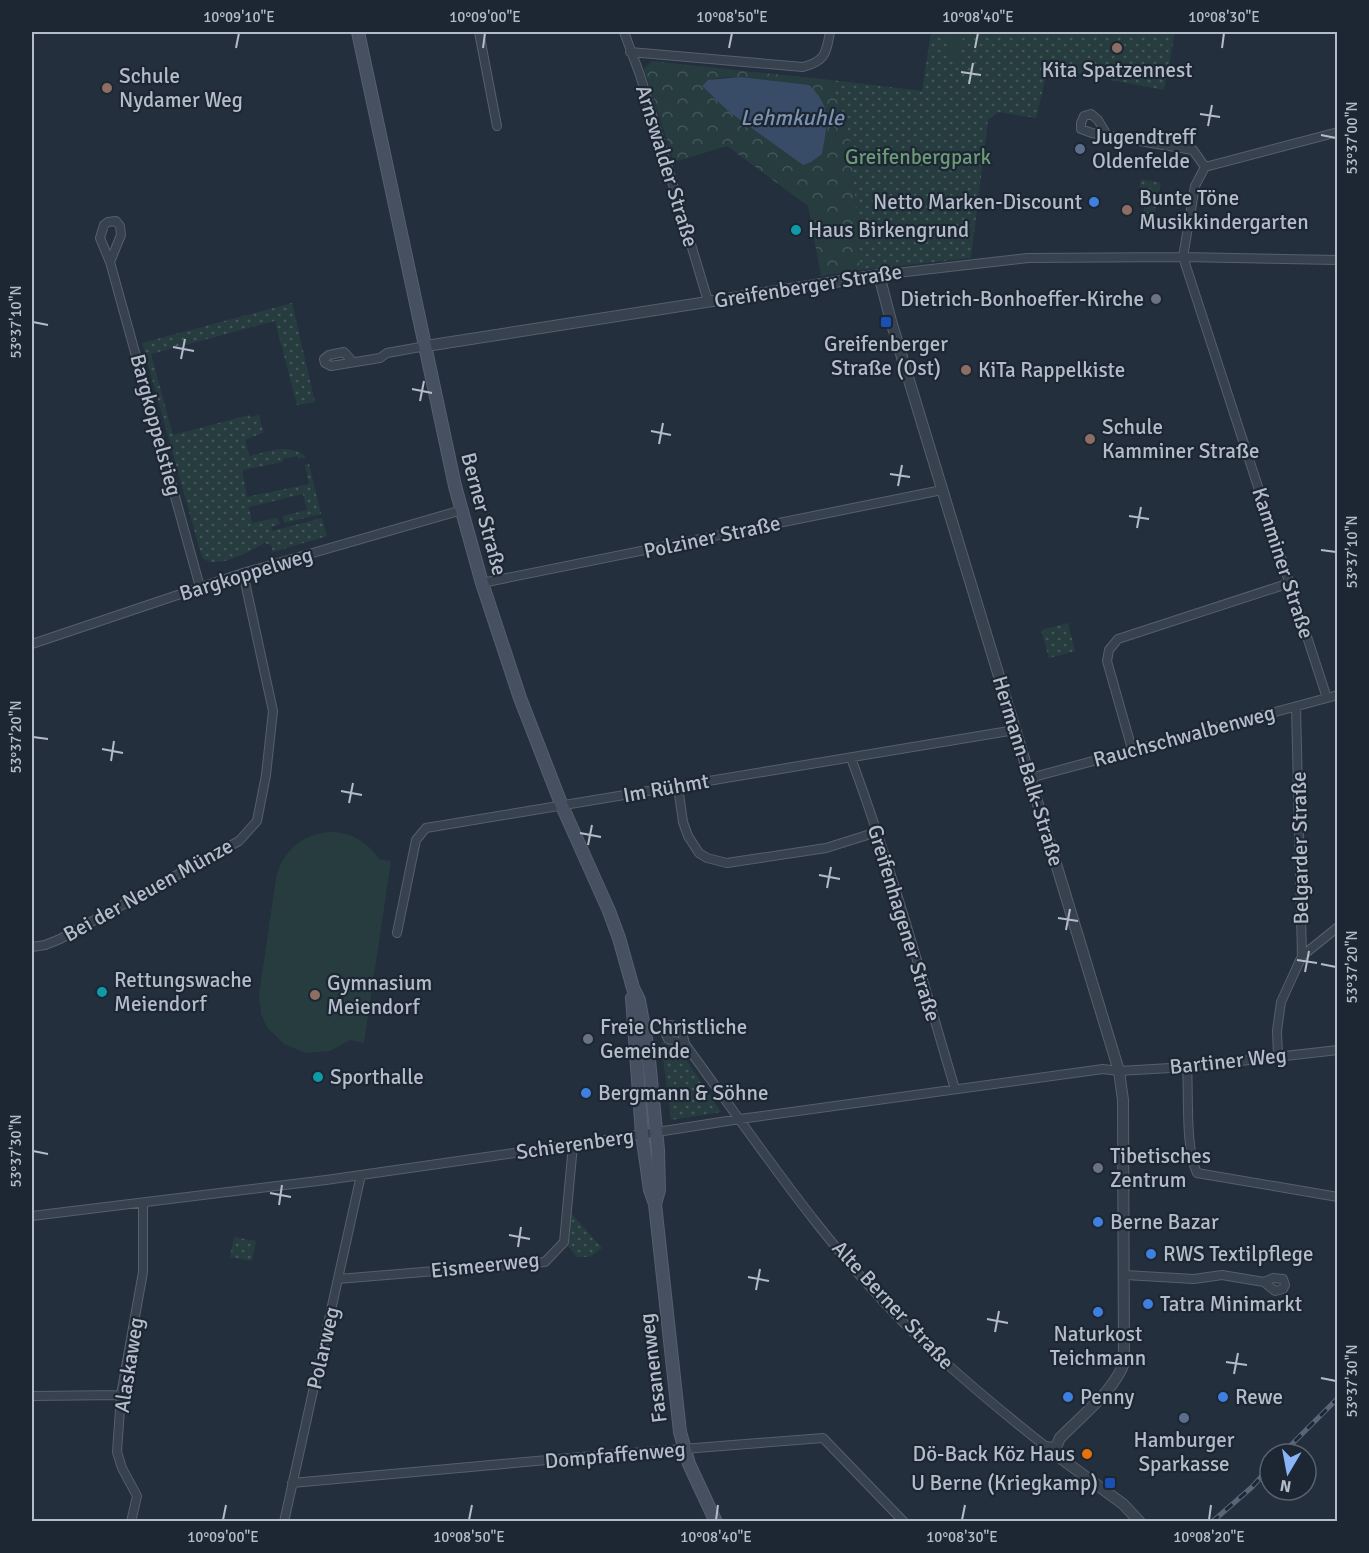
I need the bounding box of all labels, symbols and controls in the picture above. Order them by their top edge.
text: 10°09'10"E [203,8,275,26]
text: 10°09'00"E [449,8,521,26]
text: 10°08'50"E [696,8,768,26]
text: 10°08'40"E [942,8,1014,26]
text: 10°08'30"E [1188,8,1260,26]
marker: Kita Spatzennest [1110,41,1124,55]
place label: Kita Spatzennest [1041,57,1193,83]
place label: Schule Nydamer Weg [119,63,243,113]
marker: Schule Nydamer Weg [100,81,114,95]
street label: Arnswalder Straße [630,82,704,250]
text: 53°37'00"N [1343,101,1361,175]
water label: Lehmkuhle [740,104,845,131]
place label: Jugendtreff Oldenfelde [1092,124,1197,174]
marker: Jugendtreff Oldenfelde [1073,142,1087,156]
park label: Greifenbergpark [845,144,991,170]
place label: Bunte Töne Musikkindergarten [1139,185,1309,235]
place label: Netto Marken-Discount [873,189,1082,215]
marker: Netto Marken-Discount [1087,195,1101,209]
marker: Bunte Töne Musikkindergarten [1120,203,1134,217]
place label: Haus Birkengrund [808,217,969,243]
marker: Haus Birkengrund [789,223,803,237]
street label: Greifenberger Straße [712,258,904,314]
text: 53°37'10"N [7,285,25,359]
place label: Dietrich-Bonhoeffer-Kirche [900,286,1144,312]
marker: Dietrich-Bonhoeffer-Kirche [1149,292,1163,306]
marker: Greifenberger Straße (Ost) [879,315,893,329]
place label: Greifenberger Straße (Ost) [824,331,948,381]
street label: Bargkoppelstieg [125,351,187,499]
place label: KiTa Rappelkiste [978,357,1125,383]
marker: KiTa Rappelkiste [959,363,973,377]
place label: Schule Kamminer Straße [1102,414,1260,464]
marker: Schule Kamminer Straße [1083,432,1097,446]
street label: Berner Straße [455,450,513,578]
street label: Kamminer Straße [1246,484,1320,642]
street label: Polziner Straße [641,510,783,564]
text: 53°37'10"N [1343,515,1361,589]
street label: Bargkoppelweg [176,541,316,607]
street label: Hermann-Balk-Straße [987,673,1069,869]
street label: Rauchschwalbenweg [1090,699,1278,773]
text: 53°37'20"N [7,700,25,774]
street label: Im Rühmt [621,768,711,808]
street label: Belgarder Straße [1286,771,1314,925]
street label: Greifenhagener Straße [862,821,946,1025]
street label: Bei der Neuen Münze [59,833,237,947]
text: 53°37'20"N [1343,930,1361,1004]
place label: Rettungswache Meiendorf [114,967,252,1017]
place label: Gymnasium Meiendorf [327,970,432,1020]
marker: Rettungswache Meiendorf [95,985,109,999]
marker: Gymnasium Meiendorf [308,988,322,1002]
place label: Freie Christliche Gemeinde [600,1014,747,1064]
marker: Freie Christliche Gemeinde [581,1032,595,1046]
street label: Bartiner Weg [1168,1042,1288,1080]
place label: Sporthalle [330,1064,424,1090]
marker: Sporthalle [311,1070,325,1084]
place label: Bergmann & Söhne [598,1080,768,1106]
marker: Bergmann & Söhne [579,1086,593,1100]
text: 53°37'30"N [7,1114,25,1188]
street label: Schierenberg [514,1123,636,1165]
place label: Tibetisches Zentrum [1110,1143,1211,1193]
marker: Tibetisches Zentrum [1091,1161,1105,1175]
place label: Berne Bazar [1110,1209,1219,1235]
marker: Berne Bazar [1091,1215,1105,1229]
street label: Alte Berner Straße [827,1235,959,1375]
place label: RWS Textilpflege [1163,1241,1313,1267]
street label: Eismeerweg [429,1246,541,1284]
marker: RWS Textilpflege [1144,1247,1158,1261]
place label: Tatra Minimarkt [1160,1291,1302,1317]
marker: Tatra Minimarkt [1141,1297,1155,1311]
street label: Polarweg [301,1304,345,1392]
marker: Naturkost Teichmann [1091,1305,1105,1319]
street label: Fasanenweg [633,1312,673,1424]
street label: Alaskaweg [109,1316,149,1414]
place label: Naturkost Teichmann [1050,1321,1146,1371]
text: 53°37'30"N [1343,1344,1361,1418]
place label: Penny [1080,1384,1134,1410]
place label: Rewe [1235,1384,1283,1410]
marker: Penny [1061,1390,1075,1404]
marker: Rewe [1216,1390,1230,1404]
marker: Hamburger Sparkasse [1177,1411,1191,1425]
place label: Hamburger Sparkasse [1134,1427,1235,1477]
street label: Dompfaffenweg [543,1436,687,1474]
place label: Dö-Back Köz Haus [913,1441,1075,1467]
north arrow [1258,1442,1318,1502]
marker: Dö-Back Köz Haus [1080,1447,1094,1461]
place label: U Berne (Kriegkamp) [911,1470,1098,1496]
text: N [1278,1475,1293,1497]
marker: U Berne (Kriegkamp) [1103,1476,1117,1490]
text: 10°09'00"E [187,1528,259,1546]
text: 10°08'50"E [433,1528,505,1546]
text: 10°08'40"E [680,1528,752,1546]
text: 10°08'30"E [926,1528,998,1546]
text: 10°08'20"E [1173,1528,1245,1546]

